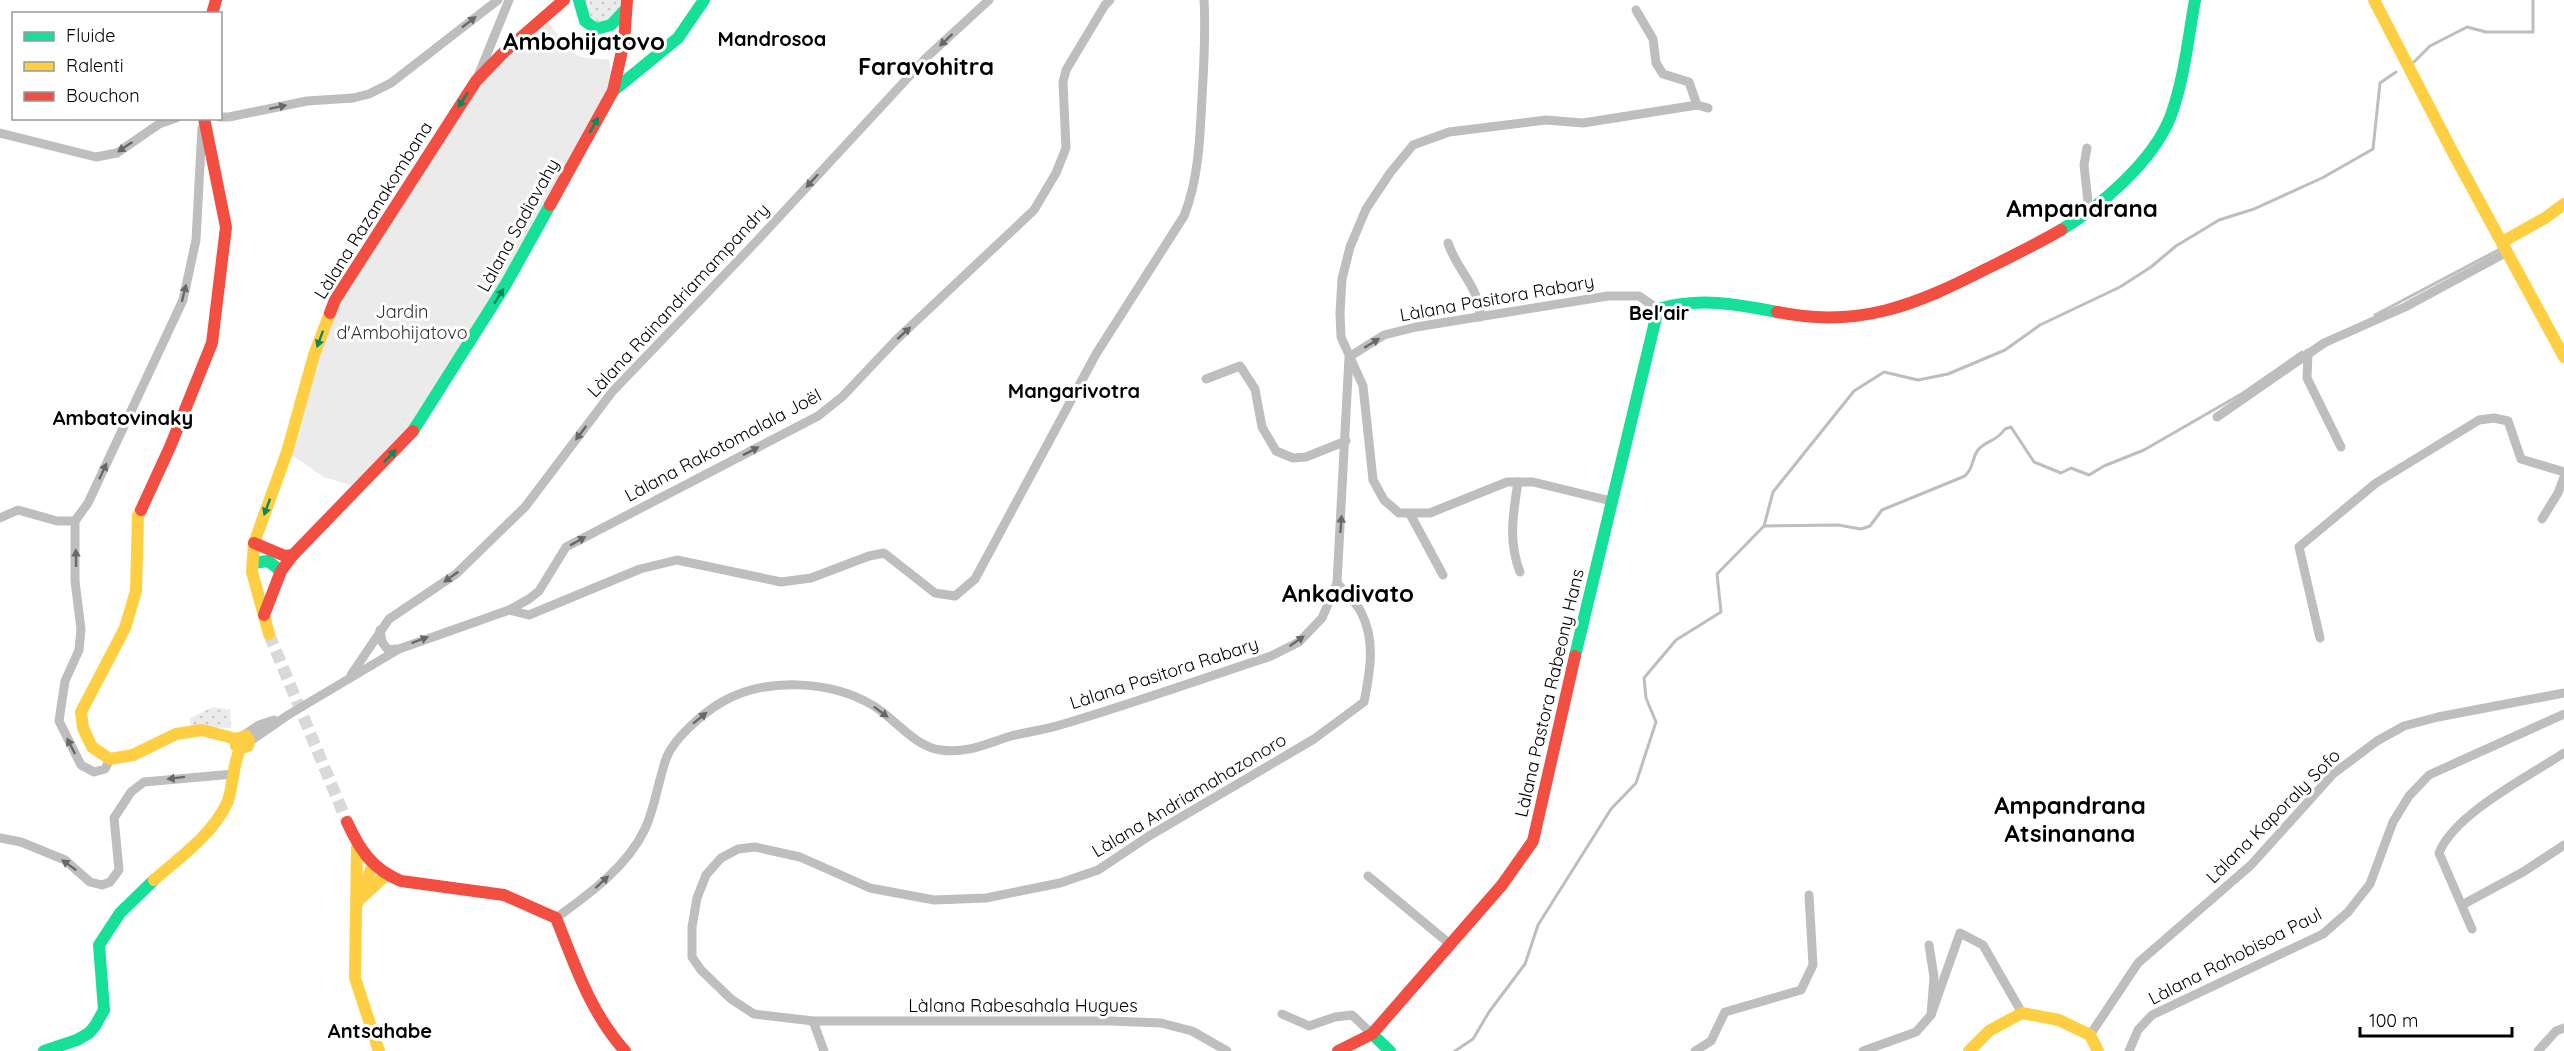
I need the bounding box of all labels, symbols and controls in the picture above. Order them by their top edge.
legend [12,12,222,120]
one-way arrow [461,16,477,28]
text: Fluide [66,24,115,47]
district label: Ambohijatovo [503,26,665,56]
district label: Mandrosoa [718,26,826,51]
one-way arrow [939,32,953,46]
district label: Faravohitra [858,51,994,81]
text: Ralenti [66,54,124,77]
text: Bouchon [66,84,140,107]
one-way arrow [458,92,469,109]
one-way arrow [269,102,288,111]
one-way arrow [589,116,599,133]
street label: Làlana Razanakombana [309,117,437,303]
one-way arrow [118,141,134,153]
street label: Làlana Sadiavahy [472,154,564,296]
one-way arrow [806,173,819,188]
district label: Ampandrana [2006,193,2158,223]
street label: Làlana Rainandriamampandry [582,198,774,402]
street label: Làlana Pasitora Rabary [1398,270,1596,326]
one-way arrow [180,284,190,303]
one-way arrow [493,288,505,304]
park label: Jardin d'Ambohijatovo [336,300,468,344]
district label: Bel'air [1629,300,1690,325]
one-way arrow [896,327,911,340]
one-way arrow [315,330,325,348]
one-way arrow [1364,337,1380,348]
district label: Mangarivotra [1008,378,1140,403]
street label: Làlana Rakotomalala Joël [621,383,825,507]
district label: Ambatovinaky [53,405,193,430]
one-way arrow [575,425,587,441]
one-way arrow [742,446,759,455]
one-way arrow [382,450,396,464]
one-way arrow [99,462,108,479]
one-way arrow [261,498,271,516]
one-way arrow [1336,515,1345,534]
one-way arrow [569,536,586,546]
one-way arrow [71,548,81,567]
street label: Làlana Pastora Rabeony Hans [1509,567,1589,819]
one-way arrow [443,571,459,583]
district label: Ankadivato [1282,578,1414,608]
street label: Làlana Pasitora Rabary [1067,632,1261,714]
one-way arrow [411,635,429,645]
one-way arrow [1289,635,1305,647]
one-way arrow [873,705,889,718]
one-way arrow [692,711,708,724]
street label: Làlana Andriamahazonoro [1088,728,1290,862]
one-way arrow [66,738,76,755]
street label: Làlana Kaporaly Sofo [2201,744,2345,888]
one-way arrow [166,773,185,783]
district label: Ampandrana Atsinanana [1994,790,2146,848]
one-way arrow [61,859,77,871]
one-way arrow [595,875,609,889]
street label: Làlana Rahobisoa Paul [2144,902,2326,1010]
street label: Làlana Rabesahala Hugues [908,994,1138,1017]
scale bar [2360,1000,2512,1038]
text: 100 m [2369,1009,2418,1032]
district label: Antsahabe [328,1018,432,1043]

